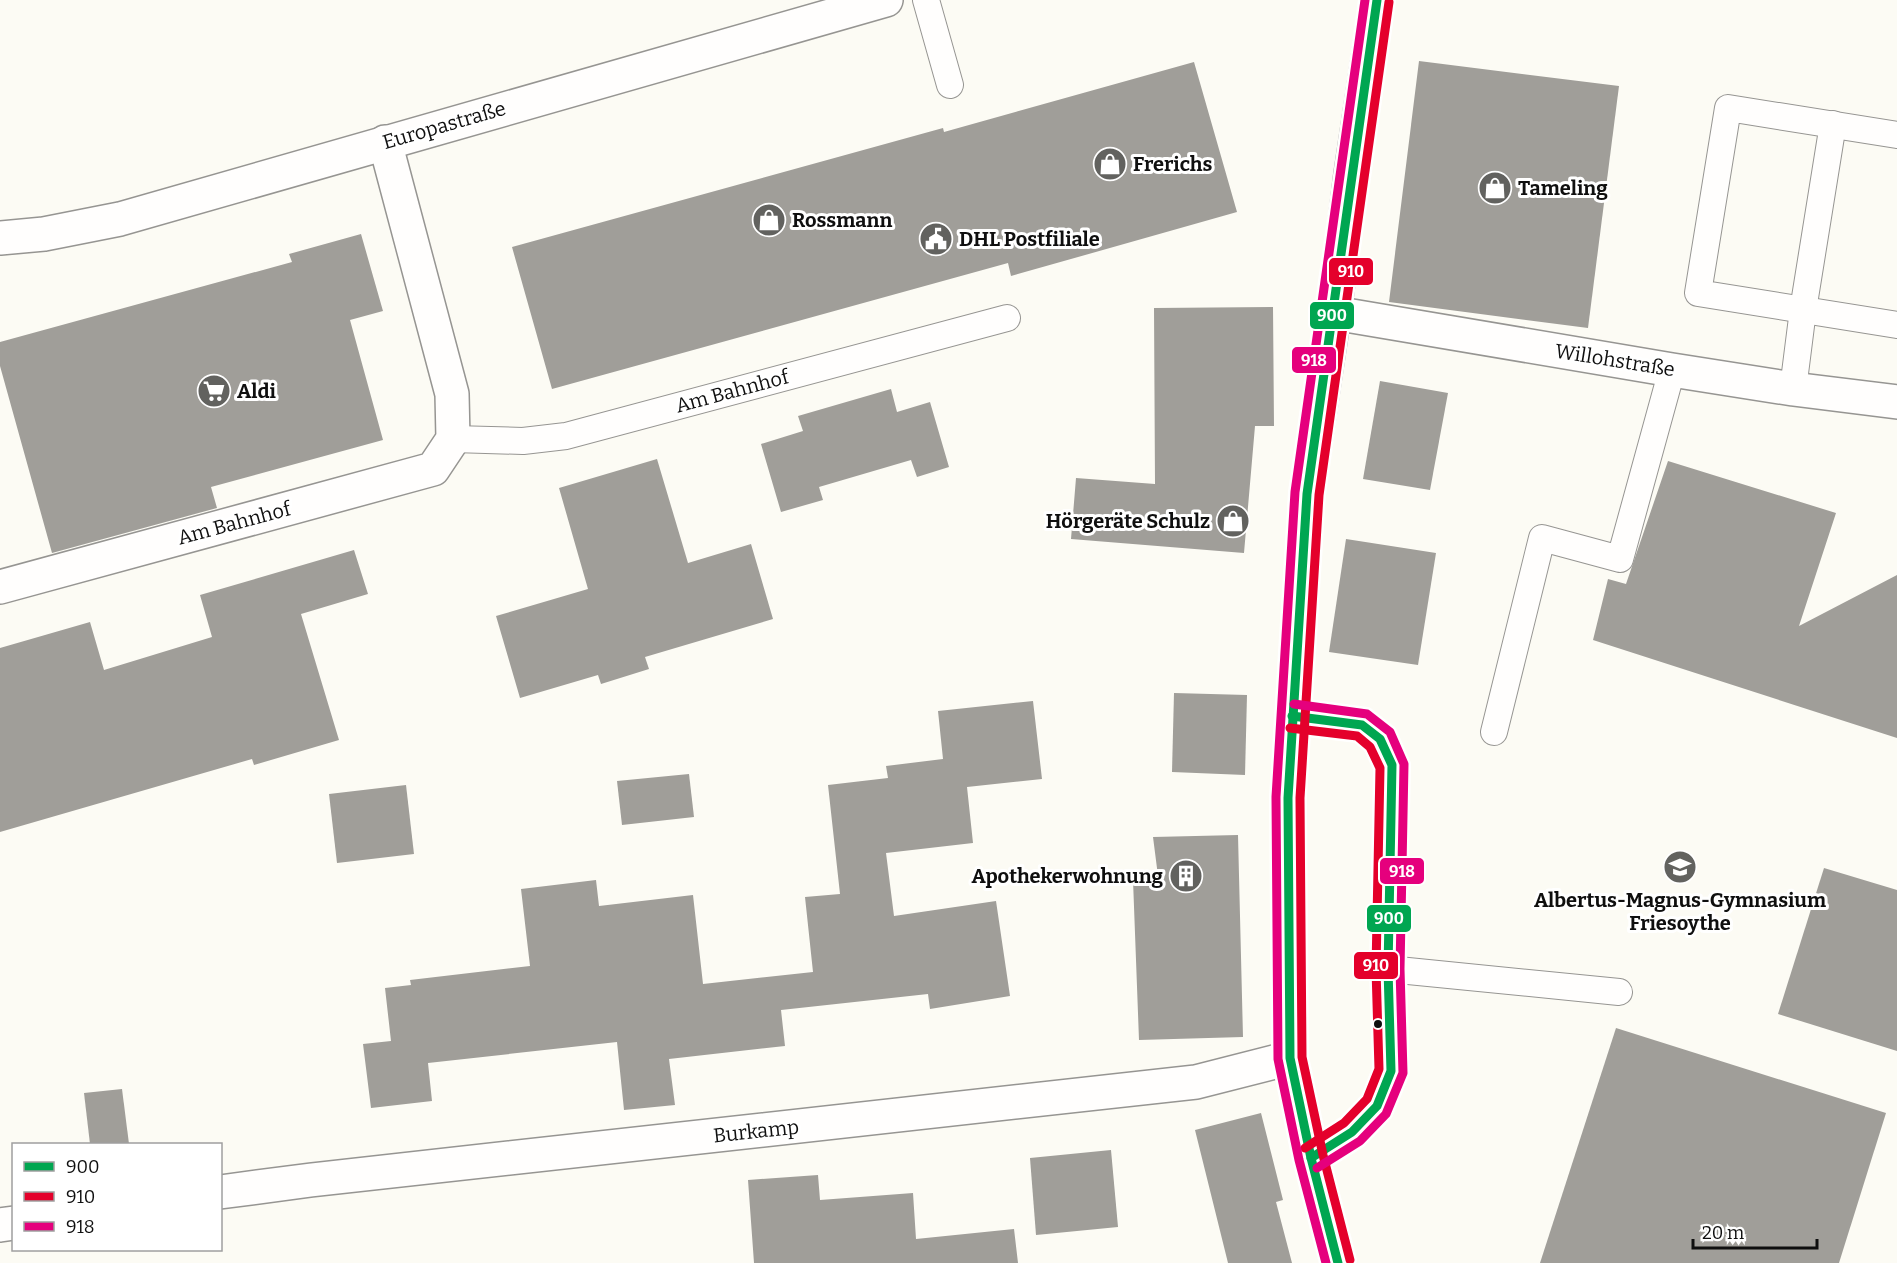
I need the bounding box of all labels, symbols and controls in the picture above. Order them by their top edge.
street label: Europastraße [380,96,508,154]
shop icon: Frerichs [1092,146,1128,182]
place label: Frerichs [1133,152,1213,176]
shop icon: Tameling [1477,170,1513,206]
place label: Tameling [1518,176,1608,200]
shop icon: Rossmann [751,202,787,238]
place label: Rossmann [792,208,892,232]
public building icon: DHL Postfiliale [918,221,954,257]
place label: DHL Postfiliale [959,227,1100,251]
line badge: 910 [1328,257,1374,286]
text: 910 [1338,262,1364,281]
line badge: 900 [1309,301,1355,330]
text: 900 [1317,306,1347,325]
street label: Willohstraße [1554,339,1676,381]
line badge: 918 [1291,346,1337,374]
text: 918 [1301,351,1327,370]
street label: Am Bahnhof [673,364,793,418]
supermarket icon: Aldi [196,373,232,409]
place label: Aldi [237,379,277,403]
street label: Am Bahnhof [175,496,295,550]
shop icon: Hörgeräte Schulz [1215,503,1251,539]
place label: Hörgeräte Schulz [1046,509,1210,533]
school or university icon: Albertus-Magnus-Gymnasium Friesoythe [1662,849,1698,885]
line badge: 918 [1379,857,1425,885]
building icon: Apothekerwohnung [1168,858,1204,894]
text: 918 [1389,862,1415,881]
place label: Apothekerwohnung [971,864,1164,888]
place label: Albertus-Magnus-Gymnasium Friesoythe [1534,888,1826,935]
line badge: 900 [1366,904,1412,933]
text: 900 [1374,909,1404,928]
line badge: 910 [1353,951,1399,980]
text: 910 [1363,956,1389,975]
unlabelled marker [1372,1018,1384,1030]
street label: Burkamp [712,1115,800,1147]
legend [12,1143,222,1251]
text: 900 [66,1156,100,1178]
text: 910 [66,1186,95,1208]
scale bar [1693,1212,1818,1250]
text: 918 [66,1216,95,1238]
text: 20 m [1702,1222,1744,1244]

